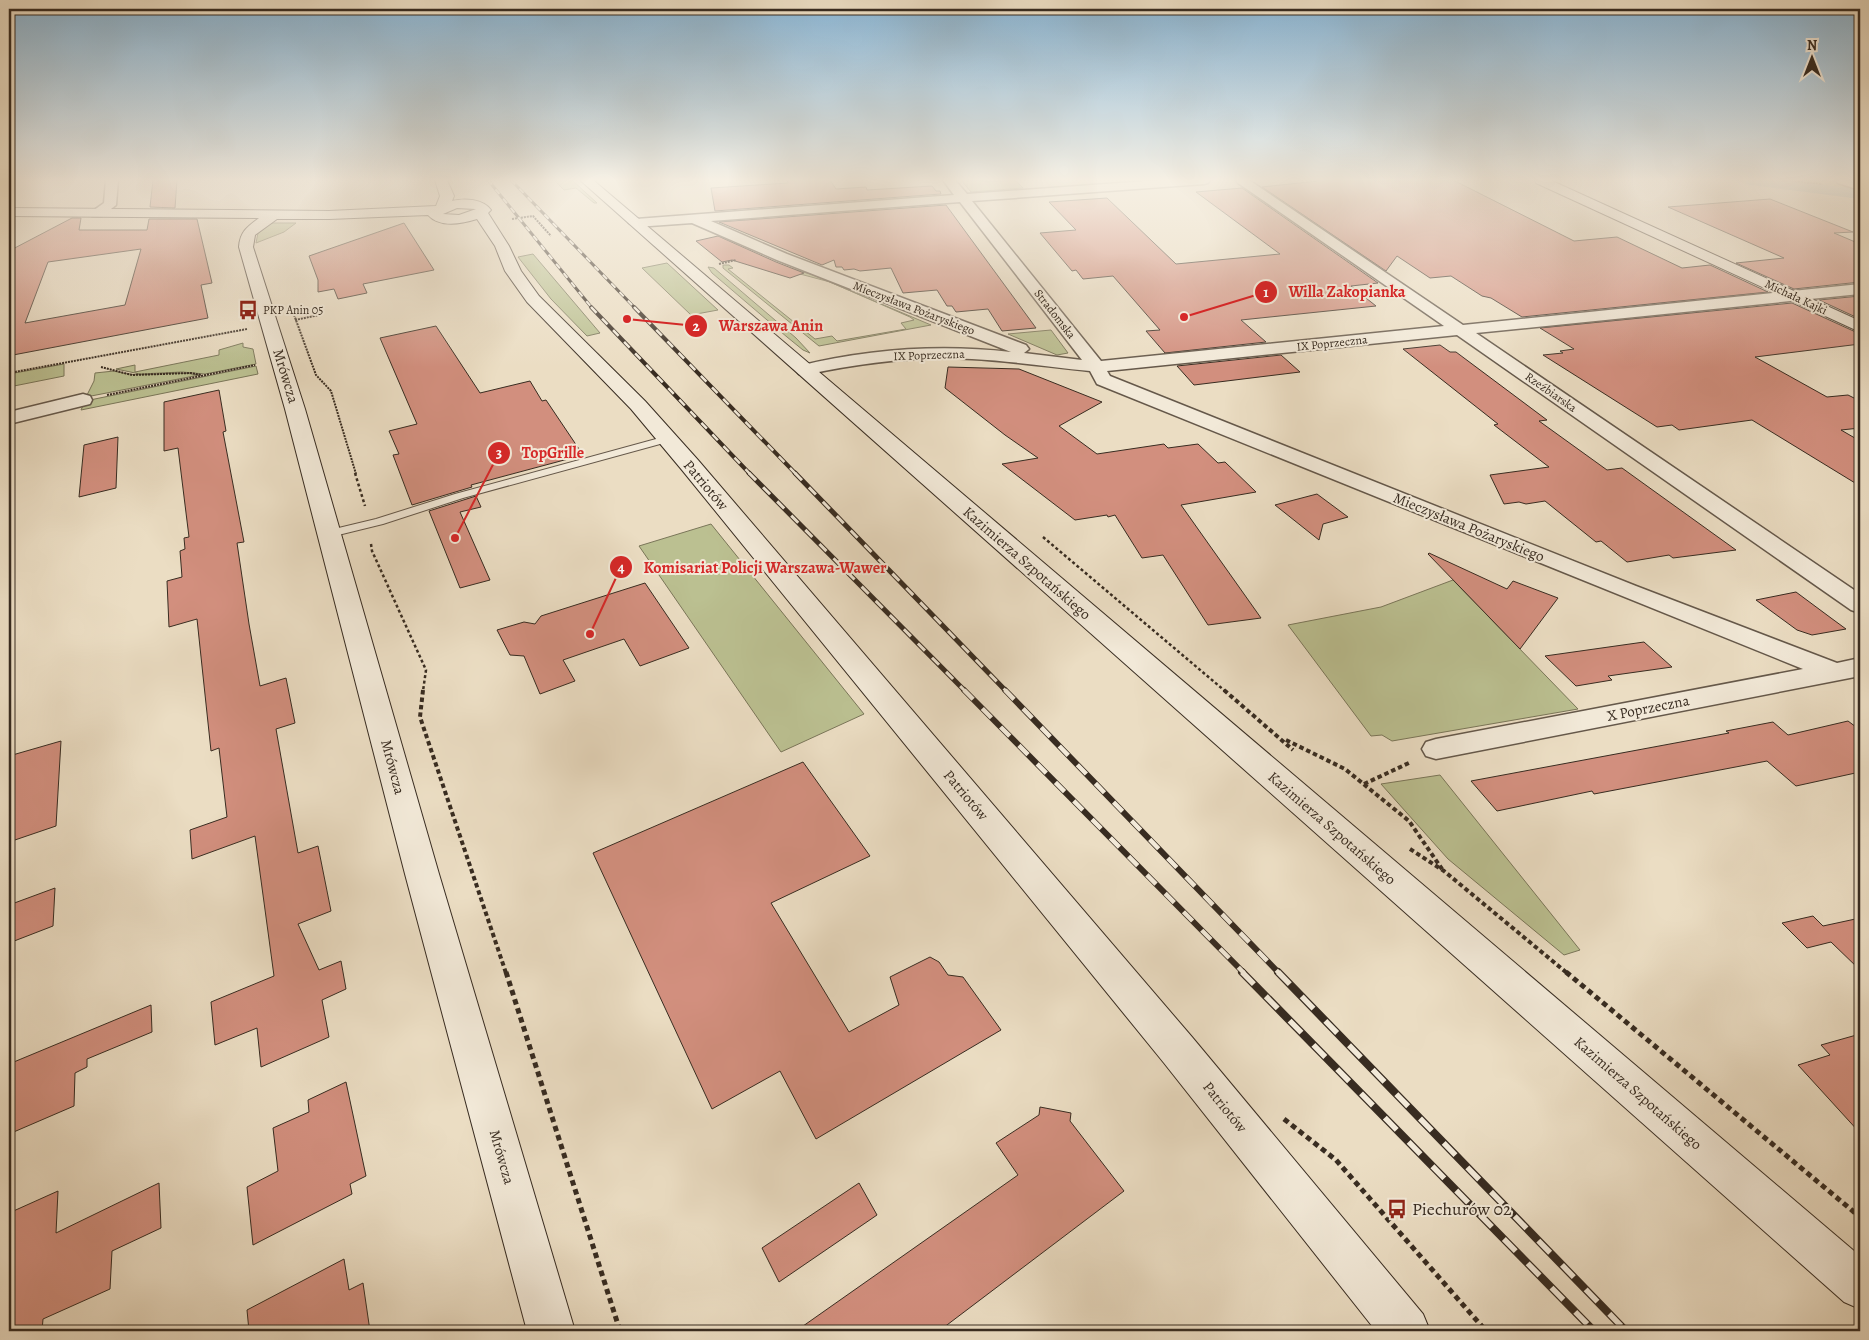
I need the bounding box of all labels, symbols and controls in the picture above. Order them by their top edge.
north arrow [1786,32,1836,82]
text: N [1807,36,1817,55]
callout: Willa Zakopianka [1253,276,1415,307]
street label: Michała Kajki [1762,276,1830,318]
street label: Mieczysława Pożaryskiego [851,277,977,339]
text: Willa Zakopianka [1287,281,1406,303]
text: 1 [1263,282,1269,302]
street label: Stradomska [1031,286,1080,342]
bus stop icon: PKP Anin 05 [237,299,259,321]
place label: PKP Anin 05 [263,302,323,318]
callout: Warszawa Anin [684,310,833,341]
text: Warszawa Anin [718,315,823,337]
text: 2 [692,316,700,336]
street label: IX Poprzeczna [1296,331,1369,355]
street label: Mrówcza [268,346,304,406]
street label: IX Poprzeczna [893,346,965,364]
street label: Rzeźbiarska [1522,368,1580,416]
callout: TopGrille [487,437,594,468]
text: TopGrille [522,442,584,464]
text: 3 [496,443,502,463]
street label: Patriotów [679,456,733,515]
street label: Mieczysława Pożaryskiego [1390,487,1548,567]
street label: Kazimierza Szpotańskiego [959,502,1095,624]
callout: Komisariat Policji Warszawa-Wawer [608,552,897,583]
text: 4 [617,557,625,577]
text: Komisariat Policji Warszawa-Wawer [643,557,887,579]
street label: X Poprzeczna [1605,690,1691,726]
street label: Mrówcza [376,737,410,797]
street label: Patriotów [939,766,993,825]
street label: Kazimierza Szpotańskiego [1264,767,1400,889]
street label: Kazimierza Szpotańskiego [1570,1032,1706,1154]
street label: Patriotów [1198,1077,1252,1137]
street label: Mrówcza [485,1127,519,1187]
place label: Piechurów 02 [1412,1197,1512,1221]
bus stop icon: Piechurów 02 [1386,1198,1408,1220]

